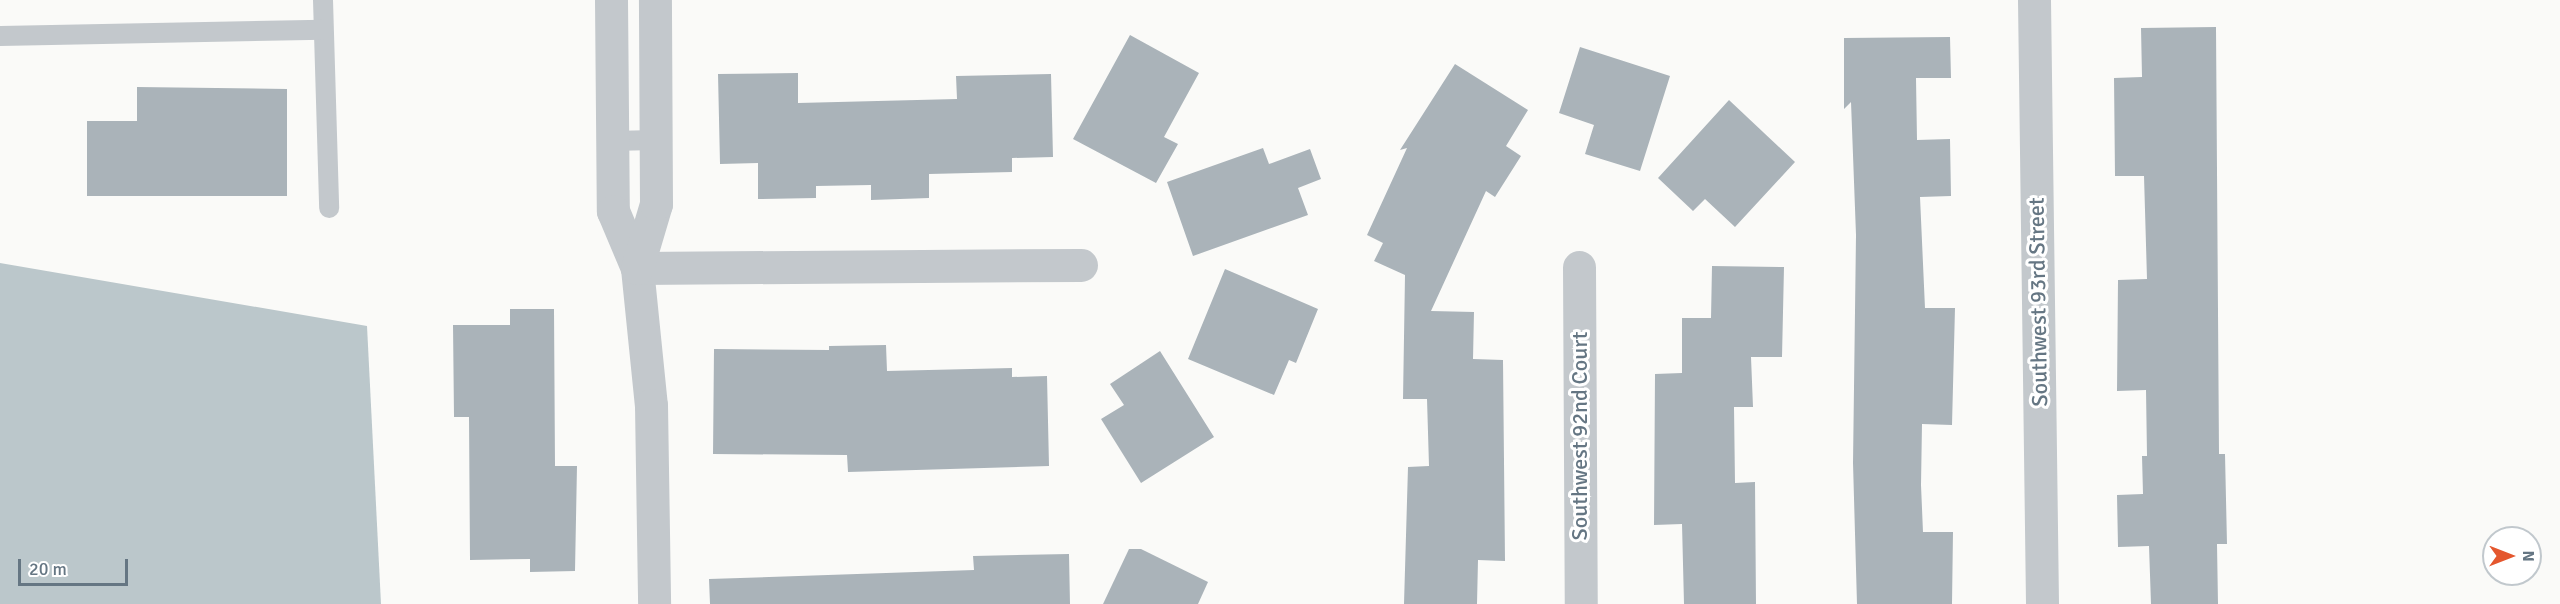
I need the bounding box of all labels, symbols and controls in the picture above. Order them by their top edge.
street label: Southwest 93rd Street [2023,197,2053,407]
street label: Southwest 92nd Court [1567,332,1593,540]
north arrow [2482,526,2542,586]
scale bar [21,547,130,585]
text: N [2518,550,2538,562]
text: 20 m [29,558,67,580]

